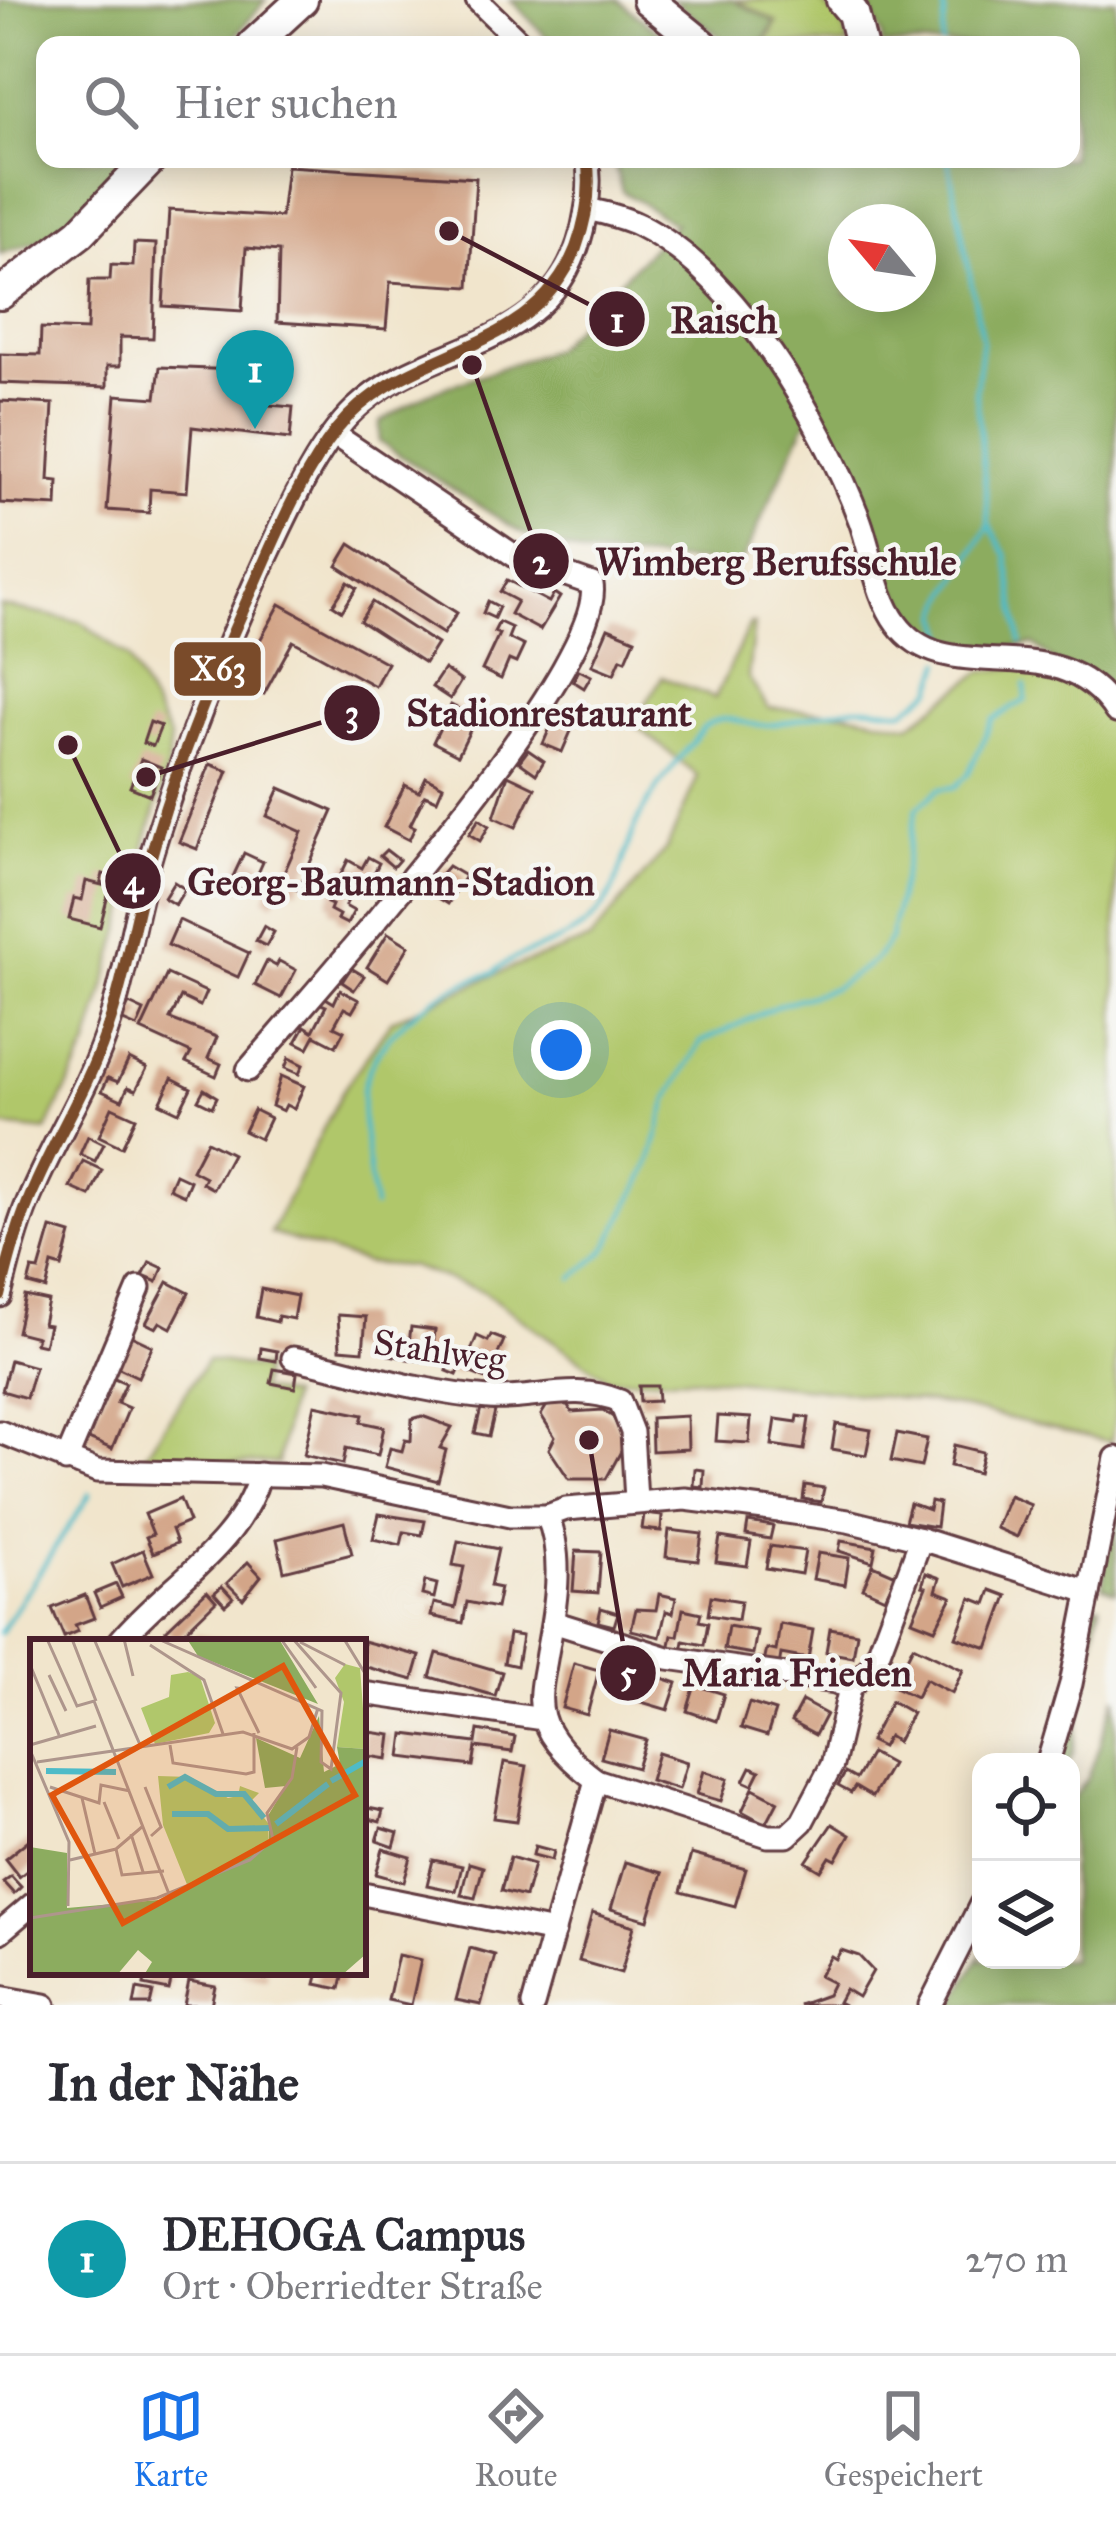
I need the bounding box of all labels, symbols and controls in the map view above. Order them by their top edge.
search box [36,36,1080,168]
icon: search [78,69,144,135]
text: Hier suchen [174,75,398,130]
north arrow [828,204,936,312]
callout: Raisch [587,282,802,357]
text: Raisch [671,296,778,344]
text: 1 [610,298,624,342]
pin: 1 [216,330,294,429]
callout: Wimberg Berufsschule [511,524,981,599]
text: Wimberg Berufsschule [595,538,957,586]
text: 2 [532,540,551,584]
line badge: X63 [172,640,263,698]
text: X63 [189,649,246,689]
callout: Stadionrestaurant [322,675,716,750]
text: Stadionrestaurant [406,689,692,737]
text: 3 [345,691,359,735]
callout: Georg-Baumann-Stadion [103,844,619,919]
text: Georg-Baumann-Stadion [187,858,595,906]
text: 4 [123,860,145,904]
your location [531,1020,591,1080]
street label: Stahlweg [371,1320,509,1382]
callout: Maria Frieden [598,1635,936,1710]
inset map [30,1639,366,1975]
text: Maria Frieden [682,1649,912,1697]
text: 5 [620,1651,637,1695]
map controls [972,1753,1080,1969]
button: locate [972,1753,1080,1861]
button: layers [972,1861,1080,1969]
text: In der Nähe [48,2052,299,2114]
text: DEHOGA Campus [162,2207,525,2262]
text: 1 [79,2235,95,2283]
text: 270 m [965,2235,1068,2283]
text: Ort · Oberriedter Straße [162,2262,543,2310]
tab: Karte [133,2383,208,2495]
tab: Route [475,2383,557,2495]
tab: Gespeichert [824,2383,983,2495]

